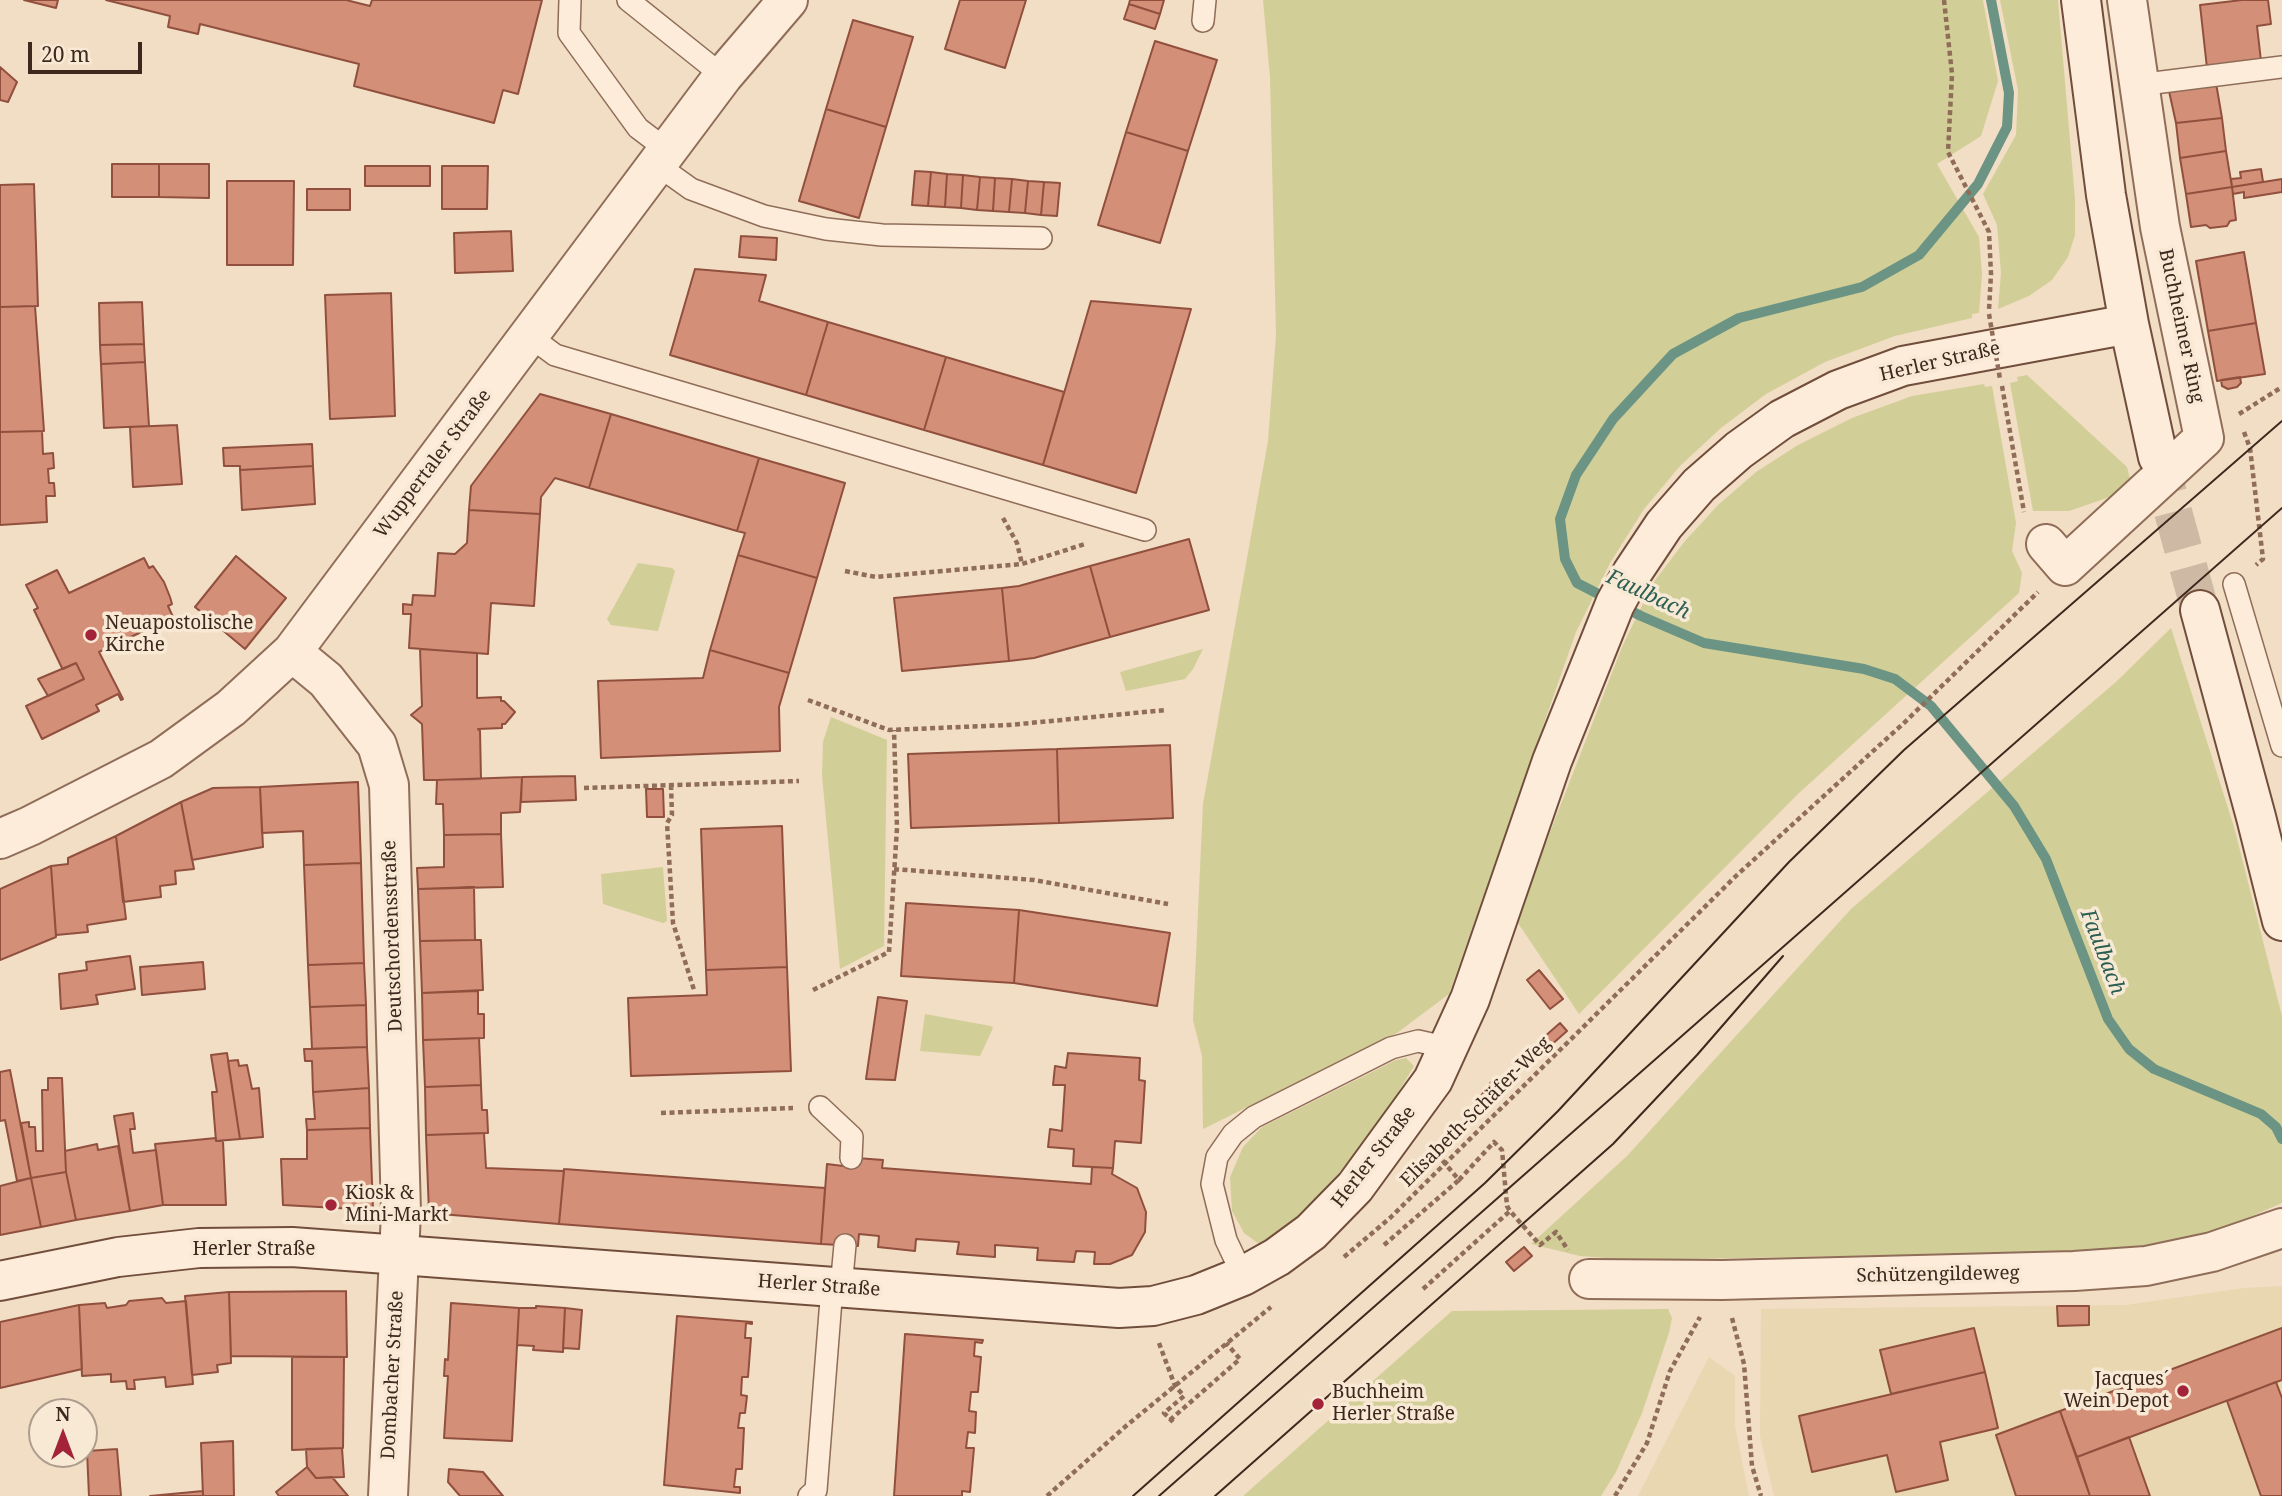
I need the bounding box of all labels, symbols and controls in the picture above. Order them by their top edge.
scale bar [32,28,145,72]
text: 20 m [41,40,90,68]
street label: Buchheimer Ring [2154,247,2208,405]
street label: Herler Straße [1878,337,2002,387]
street label: Wuppertaler Straße [370,385,496,543]
water label: Faulbach [1602,565,1694,625]
place label: Neuapostolische Kirche [105,613,253,657]
marker: Neuapostolische Kirche [83,627,99,643]
street label: Deutschordensstraße [378,840,408,1032]
water label: Faulbach [2074,906,2130,998]
street label: Elisabeth-Schäfer-Weg [1396,1032,1556,1192]
street label: Herler Straße [1327,1102,1421,1212]
place label: Kiosk & Mini-Markt [345,1183,448,1227]
marker: Kiosk & Mini-Markt [323,1197,339,1213]
street label: Herler Straße [193,1239,315,1261]
street label: Schützengildeweg [1856,1262,2020,1288]
street label: Herler Straße [757,1270,881,1302]
street label: Dombacher Straße [377,1290,409,1460]
place label: Jacques´ Wein Depot [2064,1369,2169,1413]
place label: Buchheim Herler Straße [1332,1382,1455,1426]
marker: Jacques´ Wein Depot [2175,1383,2191,1399]
marker: Buchheim Herler Straße [1310,1396,1326,1412]
north arrow [28,1398,98,1468]
text: N [56,1401,70,1427]

